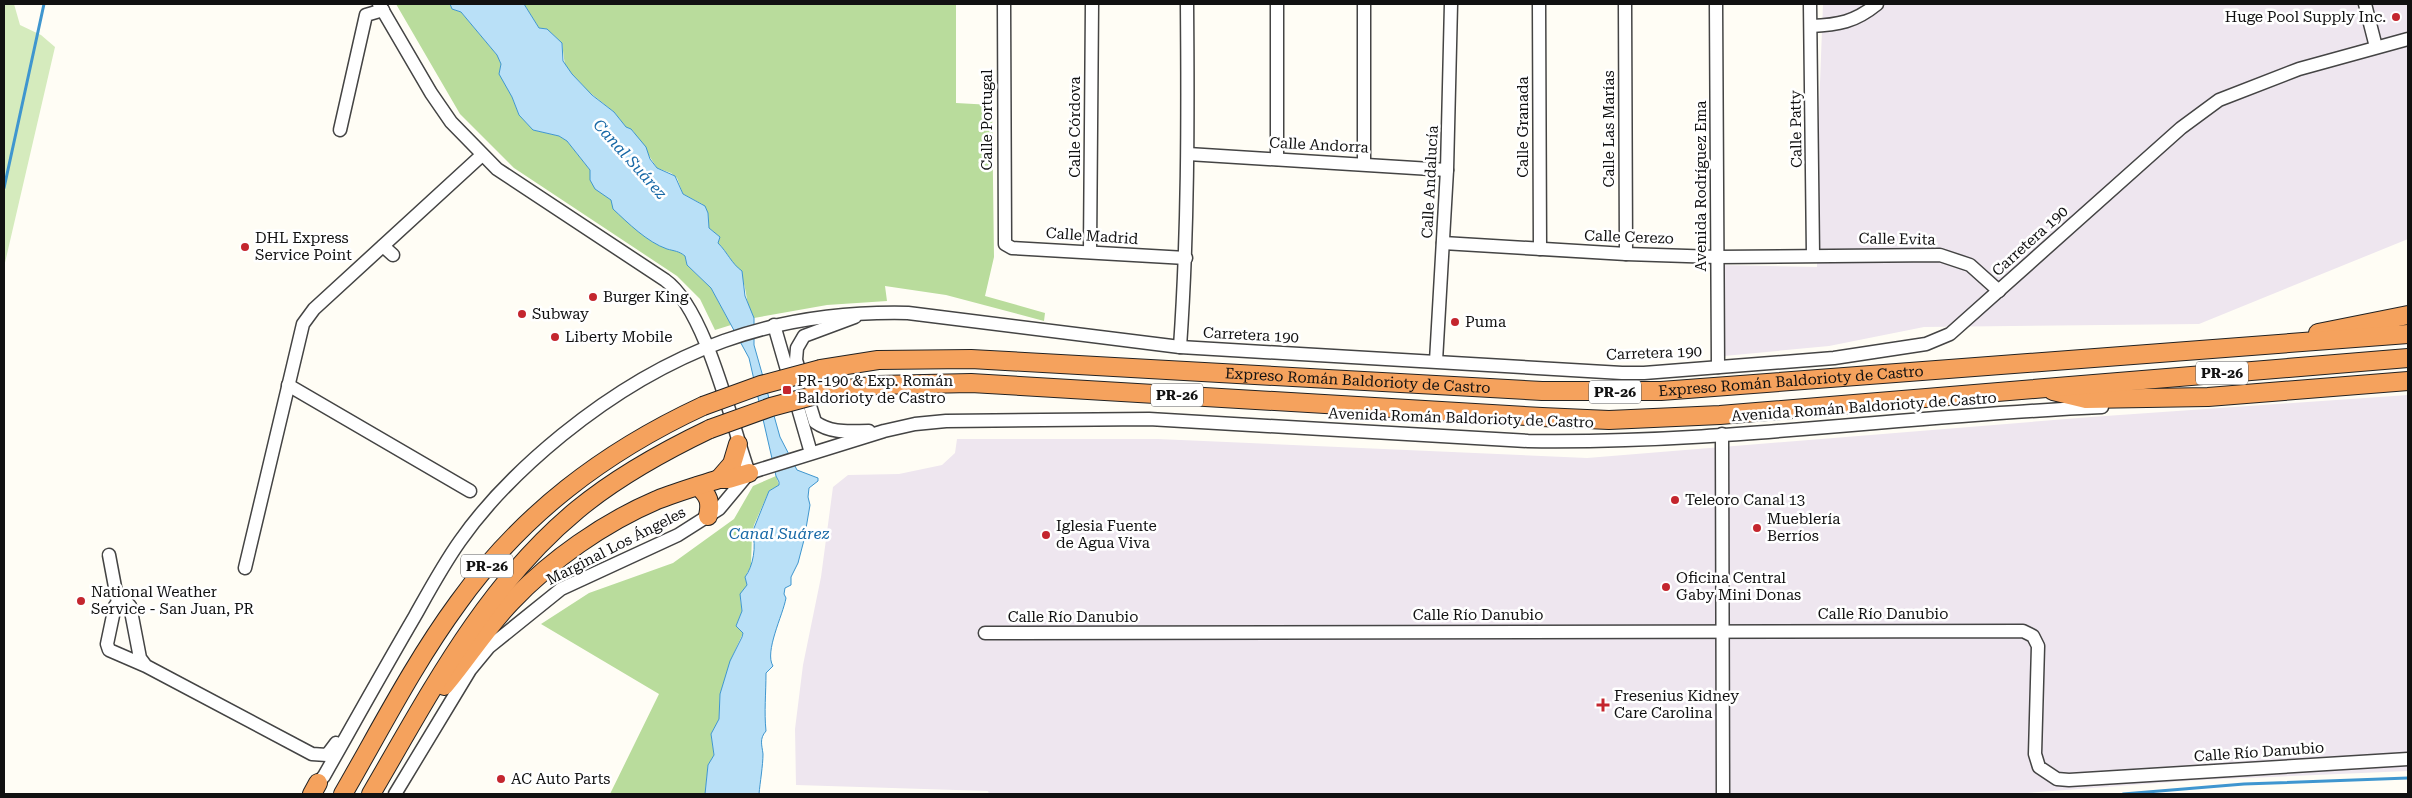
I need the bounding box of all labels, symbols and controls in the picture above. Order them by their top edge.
place label: Huge Pool Supply Inc. [2225,8,2386,26]
marker: Huge Pool Supply Inc. [2390,11,2402,23]
street label: Calle Portugal [978,69,996,171]
street label: Calle Las Marías [1600,70,1618,188]
street label: Calle Córdova [1066,76,1084,178]
street label: Calle Granada [1514,76,1532,178]
street label: Calle Patty [1786,90,1806,168]
street label: Avenida Rodríguez Ema [1692,101,1710,271]
water label: Canal Suárez [589,115,671,203]
street label: Calle Andalucía [1418,125,1442,239]
street label: Calle Andorra [1269,133,1369,157]
street label: Carretera 190 [1988,202,2072,280]
street label: Calle Madrid [1045,224,1139,248]
street label: Calle Cerezo [1584,226,1674,248]
place label: DHL Express Service Point [255,229,352,264]
street label: Calle Evita [1858,229,1936,249]
marker: DHL Express Service Point [239,241,251,253]
place label: Burger King [603,288,689,306]
marker: Burger King [587,291,599,303]
place label: Subway [532,305,589,323]
marker: Subway [516,308,528,320]
place label: Puma [1465,313,1506,331]
marker: Puma [1449,316,1461,328]
street label: Carretera 190 [1203,323,1299,347]
place label: Liberty Mobile [565,328,672,346]
marker: Liberty Mobile [549,331,561,343]
street label: Carretera 190 [1606,342,1702,364]
street label: Expreso Román Baldorioty de Castro [1658,362,1924,400]
road number: PR-26 [2196,362,2248,384]
street label: Expreso Román Baldorioty de Castro [1224,364,1491,397]
place label: PR-190 & Exp. Román Baldorioty de Castro [797,372,953,407]
road number: PR-26 [1589,381,1641,404]
marker: PR-190 & Exp. Román Baldorioty de Castro [781,384,793,396]
road number: PR-26 [1151,384,1203,406]
street label: Avenida Román Baldorioty de Castro [1731,389,1997,425]
street label: Avenida Román Baldorioty de Castro [1328,404,1594,432]
place label: Teleoro Canal 13 [1685,491,1805,509]
marker: Teleoro Canal 13 [1669,494,1681,506]
street label: Marginal Los Ángeles [543,503,689,589]
place label: Mueblería Berríos [1767,510,1840,545]
place label: Iglesia Fuente de Agua Viva [1056,517,1157,552]
marker: Mueblería Berríos [1751,522,1763,534]
water label: Canal Suárez [729,524,829,543]
marker: Iglesia Fuente de Agua Viva [1040,529,1052,541]
road number: PR-26 [461,554,513,578]
place label: Oficina Central Gaby Mini Donas [1676,569,1801,604]
marker: Oficina Central Gaby Mini Donas [1660,581,1672,593]
place label: National Weather Service - San Juan, PR [91,583,254,618]
marker: National Weather Service - San Juan, PR [75,595,87,607]
street label: Calle Río Danubio [1818,605,1948,623]
street label: Calle Río Danubio [1413,606,1543,624]
street label: Calle Río Danubio [1008,608,1138,626]
place label: Fresenius Kidney Care Carolina [1614,687,1739,722]
marker: Fresenius Kidney Care Carolina [1596,698,1610,712]
street label: Calle Río Danubio [2193,738,2325,766]
place label: AC Auto Parts [511,770,610,788]
marker: AC Auto Parts [495,773,507,785]

